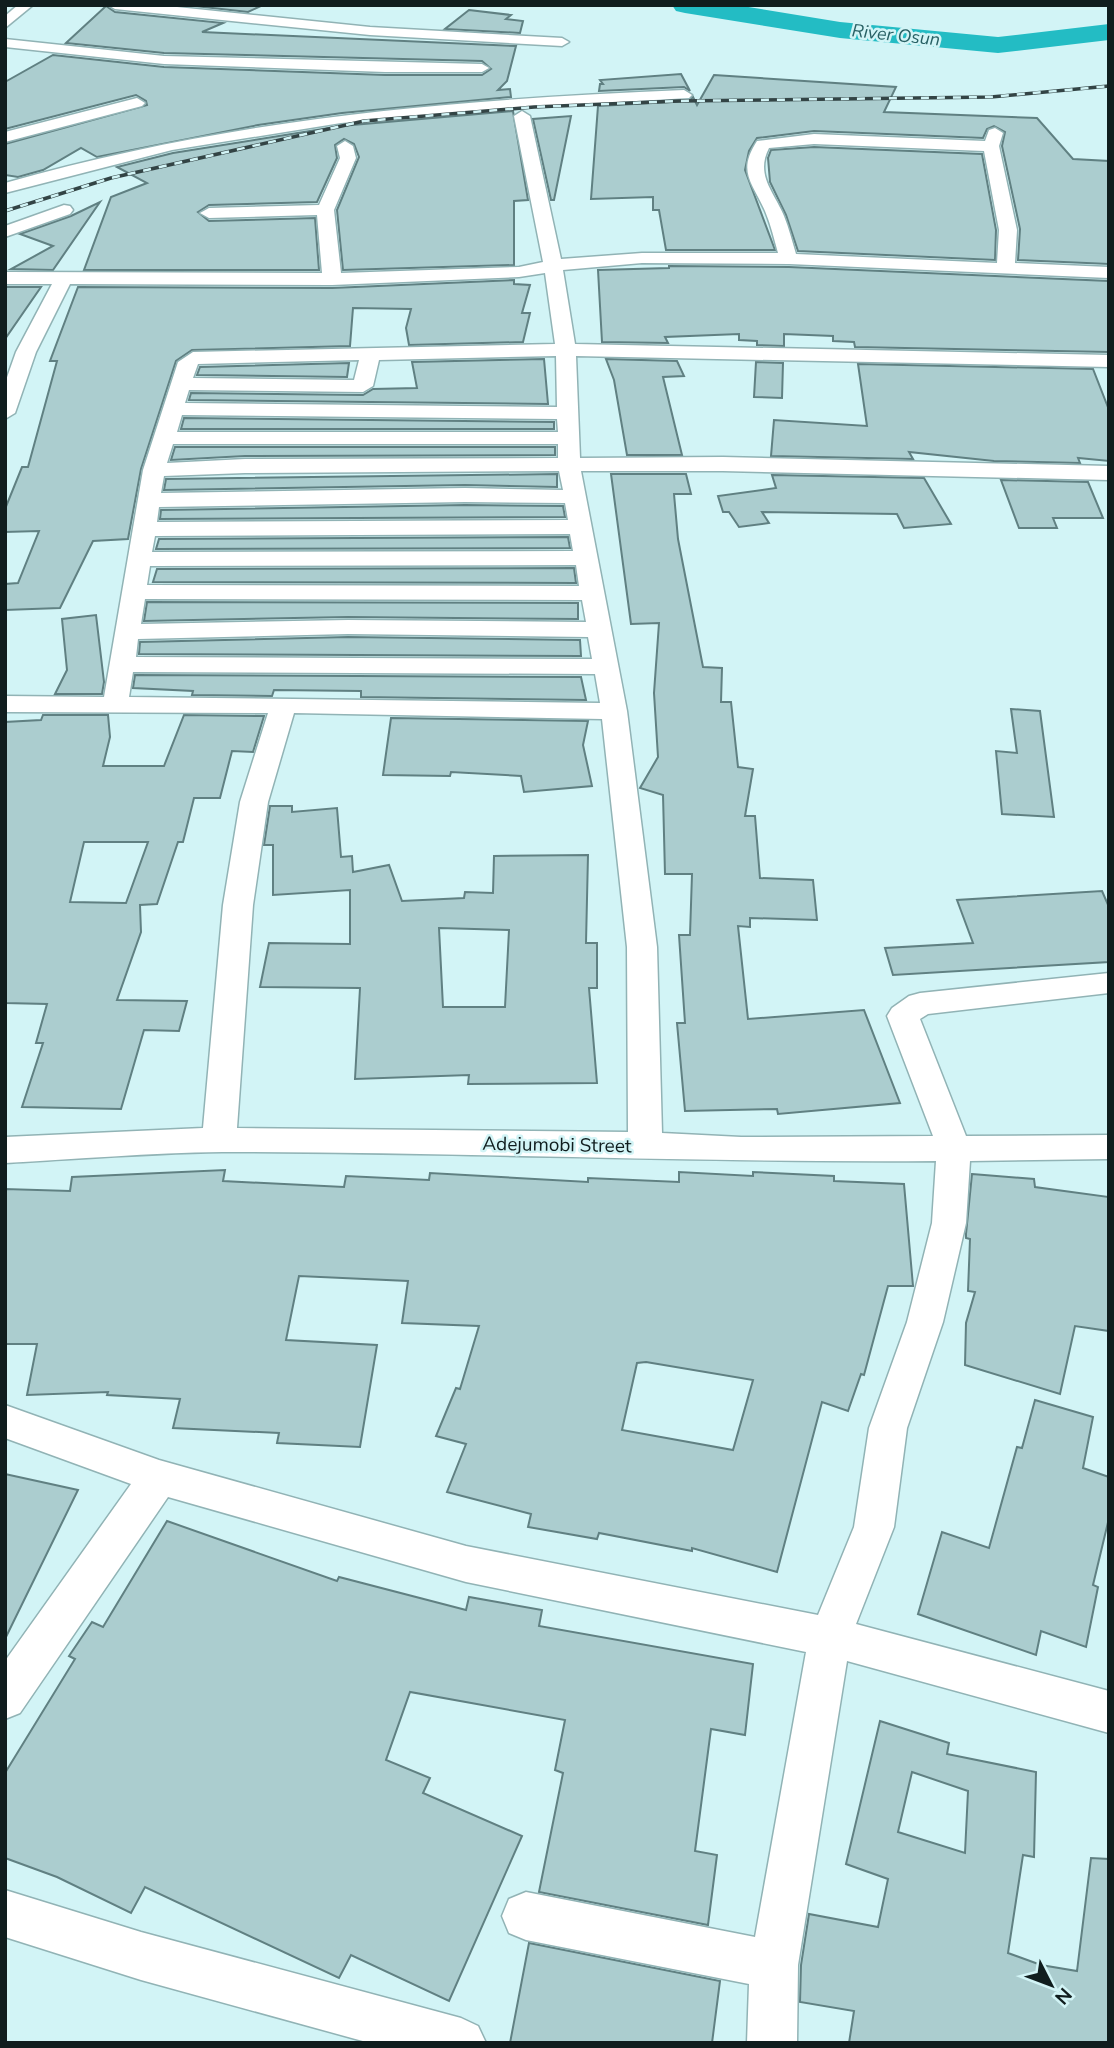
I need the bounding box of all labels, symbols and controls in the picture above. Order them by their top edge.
water label: River Osun [851,18,941,52]
street label: Adejumobi Street [482,1131,632,1159]
north arrow [1016,1950,1086,2020]
text: N [1048,1982,1077,2010]

